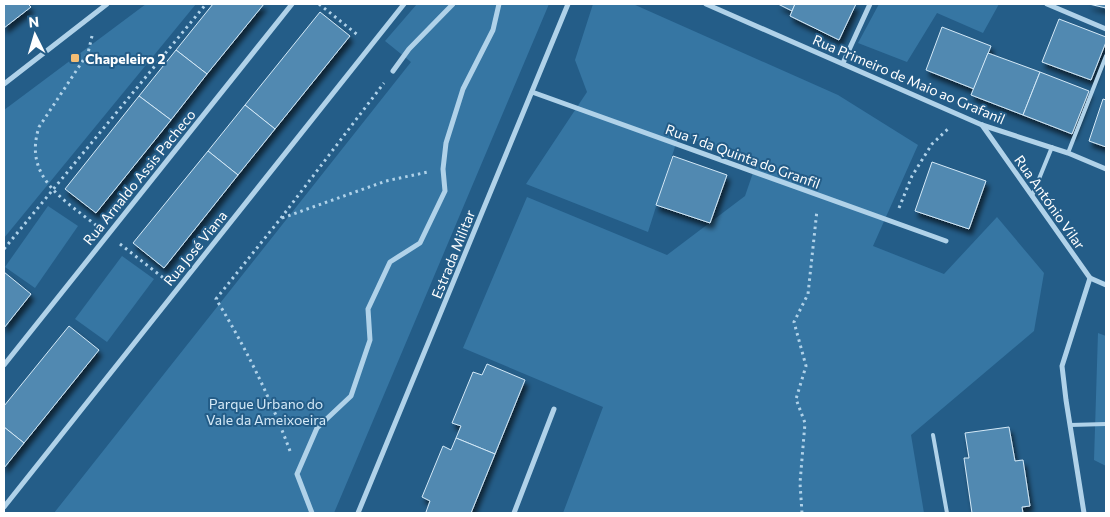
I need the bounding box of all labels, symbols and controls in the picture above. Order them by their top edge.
north arrow [10,10,60,60]
text: N [28,13,40,30]
street label: Rua Primeiro de Maio ao Grafanil [810,31,1008,127]
place label: Chapeleiro 2 [85,50,165,67]
marker: Chapeleiro 2 [69,52,81,64]
street label: Rua Arnaldo Assis Pacheco [79,106,199,248]
street label: Rua 1 da Quinta do Granfil [663,120,823,192]
street label: Rua António Vilar [1011,152,1089,253]
street label: Rua José Viana [160,207,230,289]
street label: Estrada Militar [428,207,479,301]
park label: Parque Urbano do Vale da Ameixoeira [206,395,326,428]

